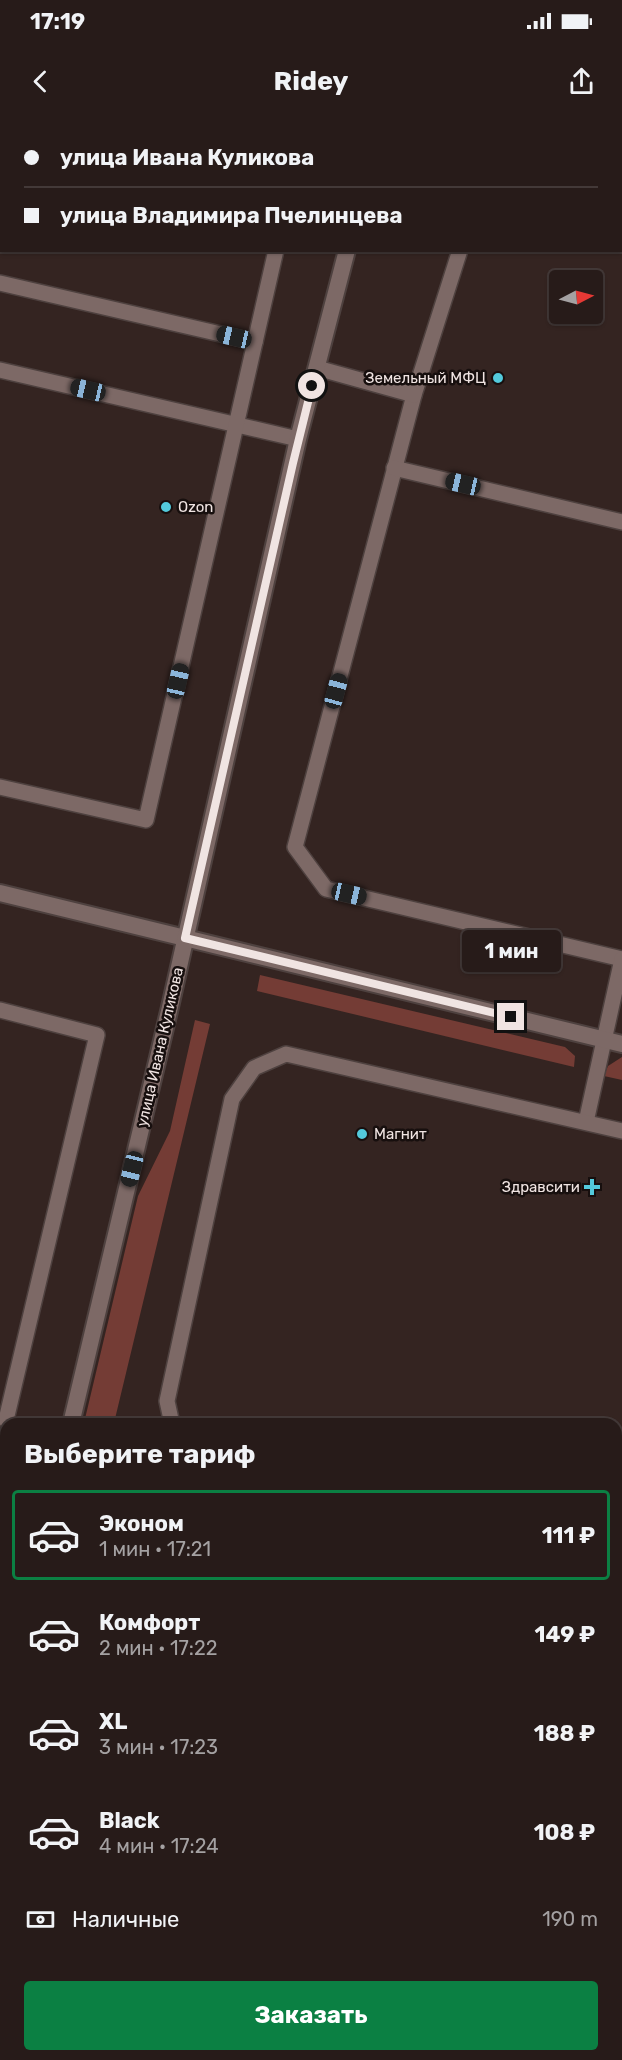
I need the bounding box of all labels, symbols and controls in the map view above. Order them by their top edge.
text: 17:19 [30,8,85,35]
icon: back [24,65,57,98]
text: Ridey [274,65,348,97]
icon: share [565,65,598,98]
text: улица Ивана Куликова [60,144,314,171]
text: улица Владимира Пчелинцева [60,202,403,229]
north arrow [549,270,603,324]
map controls [549,270,603,324]
car [214,324,254,350]
place label: Земельный МФЦ [365,369,486,387]
marker: Земельный МФЦ [491,371,505,385]
route start [298,372,325,399]
car [68,377,108,403]
car [443,471,483,497]
place label: Ozon [178,498,213,516]
marker: Ozon [159,500,173,514]
car [165,661,191,701]
car [323,671,349,711]
car [329,881,369,907]
callout: 1 мин [462,930,560,972]
text: 1 мин [484,939,539,963]
street label: улица Ивана Куликова [133,965,187,1129]
route end [497,1003,524,1030]
place label: Магнит [374,1125,427,1143]
marker: Магнит [355,1127,369,1141]
car [119,1149,145,1189]
place label: Здравсити [502,1178,580,1196]
marker: Здравсити [585,1180,599,1194]
text: Выберите тариф [24,1438,255,1470]
icon: car [27,1508,81,1562]
text: Эконом [99,1510,184,1537]
text: 111 ₽ [542,1522,595,1549]
text: 1 мин · 17:21 [99,1537,211,1561]
icon: car [27,1607,81,1661]
text: Комфорт [99,1609,200,1636]
text: 149 ₽ [534,1621,595,1648]
text: 2 мин · 17:22 [99,1636,217,1660]
icon: car [27,1706,81,1760]
text: XL [99,1708,127,1735]
text: 188 ₽ [534,1720,595,1747]
text: 3 мин · 17:23 [99,1735,218,1759]
icon: car [27,1805,81,1859]
text: Black [99,1807,160,1834]
text: 108 ₽ [534,1819,595,1846]
text: 4 мин · 17:24 [99,1834,219,1858]
icon: cash [24,1903,57,1936]
text: Наличные [72,1906,179,1933]
text: 190 m [542,1907,598,1931]
button: Заказать [24,1981,598,2050]

